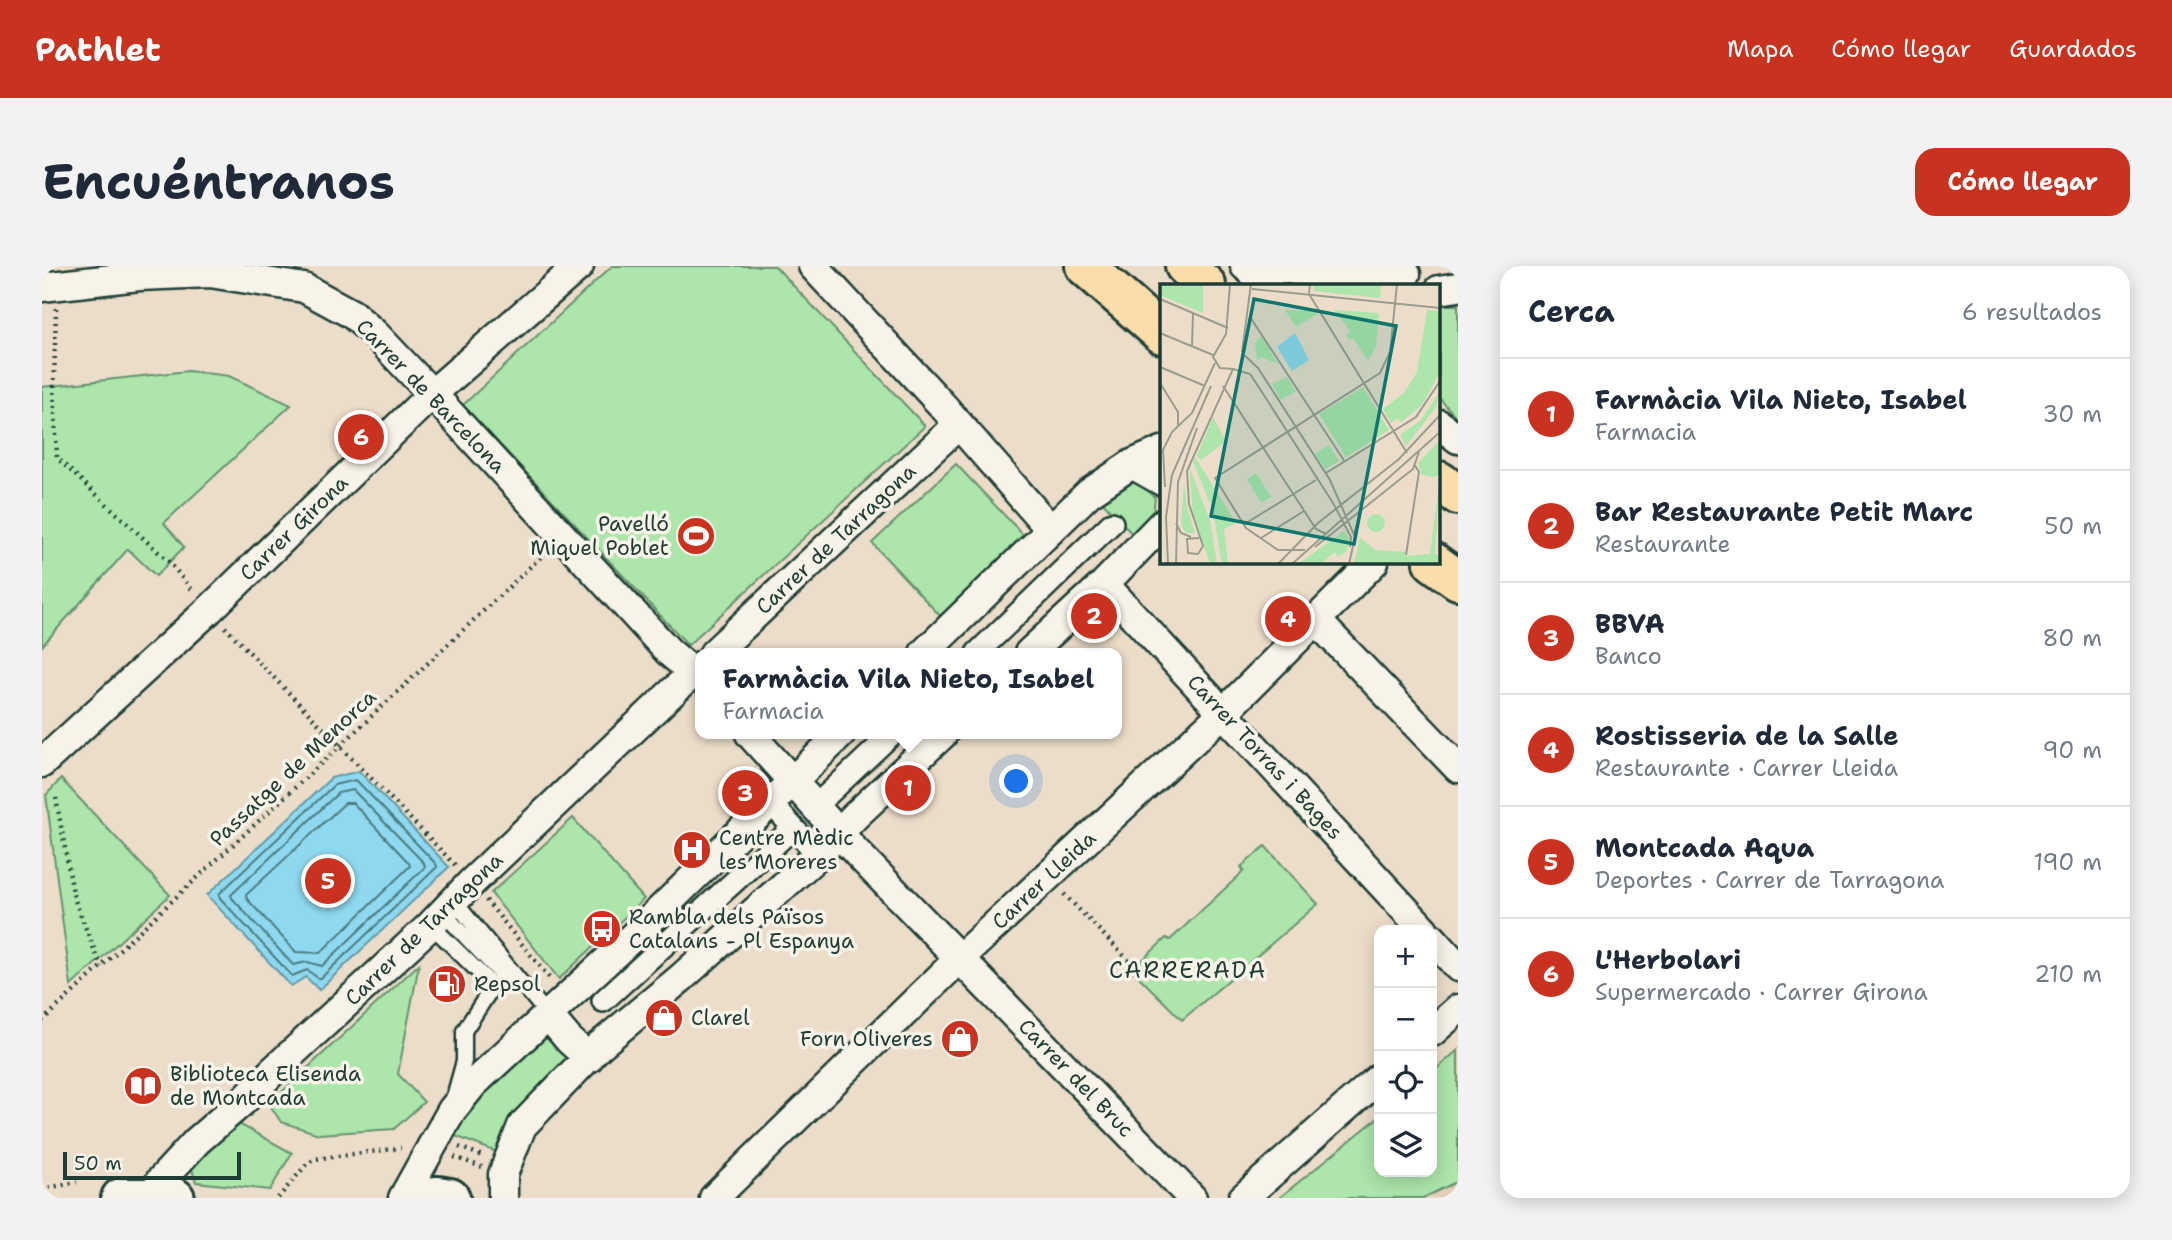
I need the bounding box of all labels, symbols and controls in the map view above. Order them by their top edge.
text: Pathlet [35,27,161,72]
text: Mapa [1727,33,1793,65]
text: Cómo llegar [1831,33,1971,65]
text: Guardados [2009,33,2137,65]
button: Cómo llegar [1915,148,2130,216]
text: Encuéntranos [42,149,395,215]
inset map [1160,284,1440,564]
text: Cerca [1528,291,1615,332]
text: 6 resultados [1962,297,2102,327]
street label: Carrer de Barcelona [350,313,512,479]
text: Farmàcia Vila Nieto, Isabel [1595,382,1967,417]
text: 1 [1546,399,1556,429]
text: 30 m [2043,399,2102,429]
pin: 6 [338,411,384,463]
text: Farmacia [1595,417,1696,447]
street label: Carrer de Tarragona [750,457,922,621]
street label: Carrer Girona [234,469,354,587]
text: Bar Restaurante Petit Marc [1595,494,1973,529]
place label: Pavelló Miquel Poblet [530,510,669,562]
text: 2 [1543,511,1559,541]
text: 50 m [2044,511,2102,541]
sports icon: Pavelló Miquel Poblet [675,515,717,557]
text: Restaurante [1595,529,1730,559]
pin: 2 [1071,590,1117,642]
pin: 4 [1265,593,1311,645]
text: BBVA [1595,606,1665,641]
text: 3 [1543,623,1559,653]
text: 80 m [2043,623,2102,653]
text: Banco [1595,641,1662,671]
popup [695,648,1122,739]
text: Farmàcia Vila Nieto, Isabel [723,661,1094,696]
street label: Carrer Torras i Bages [1181,668,1349,846]
street label: Passatge de Menorca [204,683,382,853]
text: Farmacia [723,696,824,726]
text: Rostisseria de la Salle [1595,718,1899,753]
text: 4 [1543,735,1559,765]
text: 90 m [2042,735,2102,765]
text: Restaurante · Carrer Lleida [1595,753,1898,783]
pin: 1 [885,762,931,814]
your location [999,764,1033,798]
pin: 3 [722,767,768,819]
place label: Centre Mèdic les Moreres [719,824,854,876]
street label: Carrer Lleida [986,824,1102,936]
hospital icon: Centre Mèdic les Moreres [671,829,713,871]
text: Montcada Aqua [1595,830,1814,865]
street label: Carrer de Tarragona [339,846,509,1012]
text: 5 [1544,847,1558,877]
text: 190 m [2034,847,2102,877]
pin: 5 [305,855,351,907]
text: Deportes · Carrer de Tarragona [1595,865,1944,895]
place label: Rambla dels Països Catalans - Pl Espanya [629,903,854,955]
bus stop icon: Rambla dels Països Catalans - Pl Espanya [581,908,623,950]
map controls [1374,925,1437,1177]
button: + [1374,925,1437,988]
text: L'Herbolari [1595,942,1741,977]
district label: CARRERADA [1109,955,1267,985]
text: 6 [1543,959,1559,989]
text: 210 m [2034,959,2102,989]
fuel station icon: Repsol [426,963,468,1005]
place label: Repsol [474,970,541,998]
text: Supermercado · Carrer Girona [1595,977,1928,1007]
button: − [1374,988,1437,1051]
shop icon: Clarel [643,997,685,1039]
place label: Clarel [691,1004,750,1032]
street label: Carrer del Bruc [1012,1013,1140,1143]
shop icon: Forn Oliveres [939,1018,981,1060]
place label: Forn Oliveres [800,1025,933,1053]
button: locate [1374,1051,1437,1114]
place label: Biblioteca Elisenda de Montcada [170,1060,361,1112]
library icon: Biblioteca Elisenda de Montcada [122,1065,164,1107]
button: layers [1374,1114,1437,1177]
scale bar [63,1149,242,1181]
text: 50 m [74,1151,122,1176]

